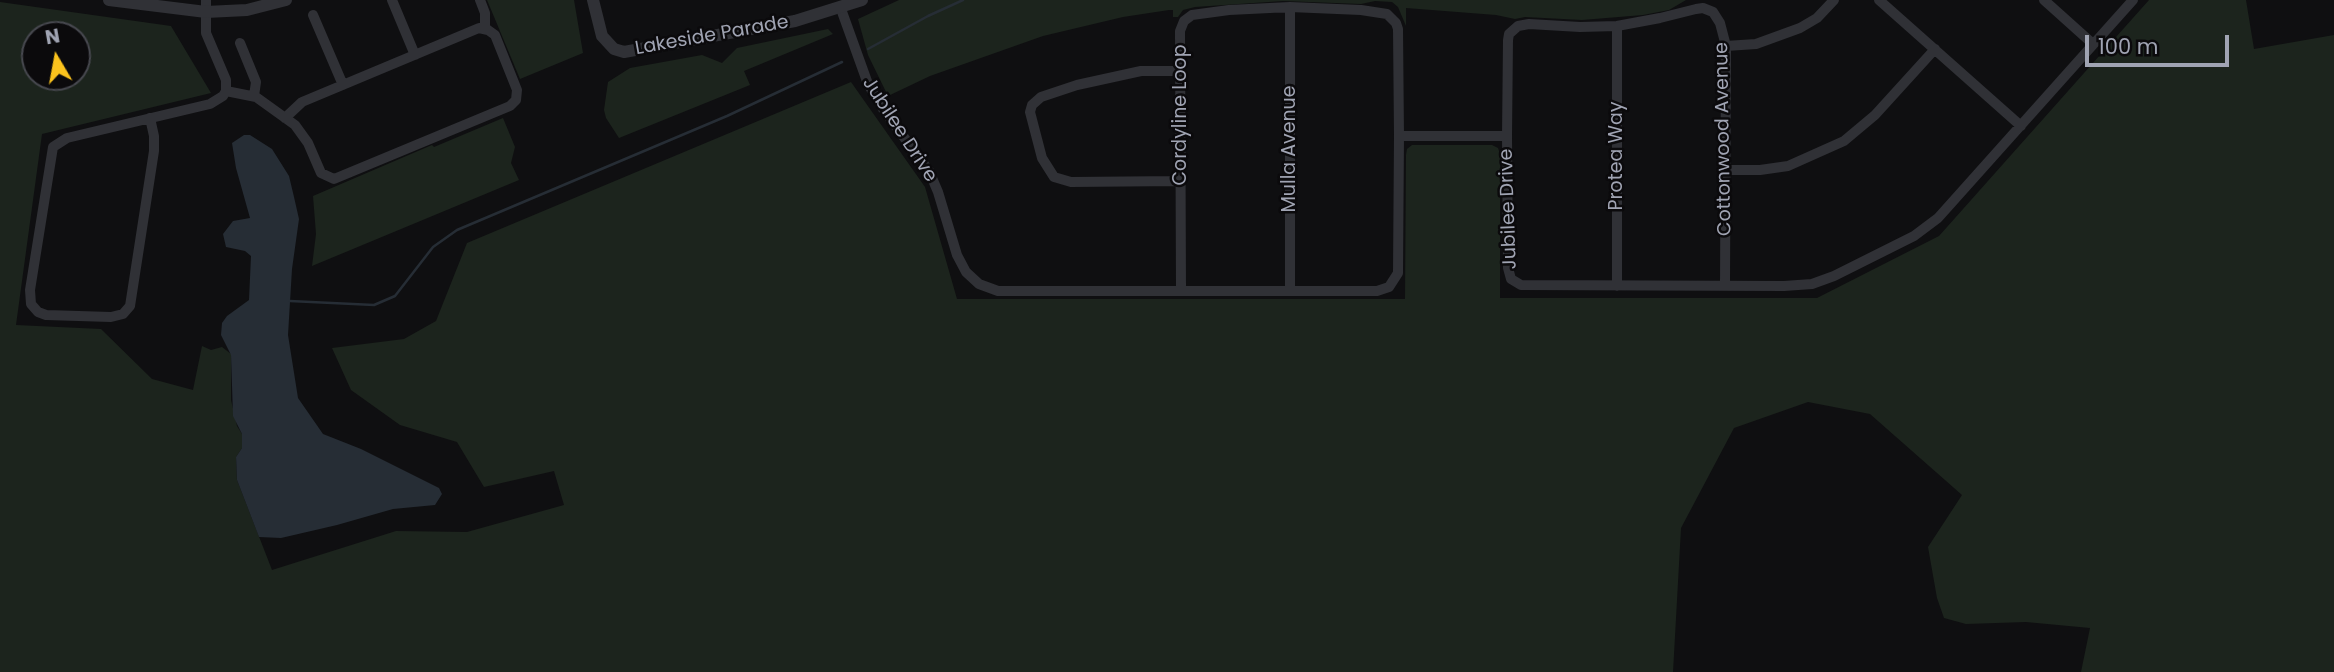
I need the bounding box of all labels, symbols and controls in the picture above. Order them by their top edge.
street label: Lakeside Parade [634,11,790,61]
north arrow [21,21,91,91]
scale bar [2089,21,2232,65]
text: N [43,22,62,51]
text: 100 m [2098,32,2158,61]
street label: Cottonwood Avenue [1711,42,1737,236]
street label: Cordyline Loop [1170,44,1192,186]
street label: Jubilee Drive [857,73,941,187]
street label: Mulla Avenue [1279,85,1301,213]
street label: Protea Way [1606,102,1628,210]
street label: Jubilee Drive [1496,148,1522,270]

